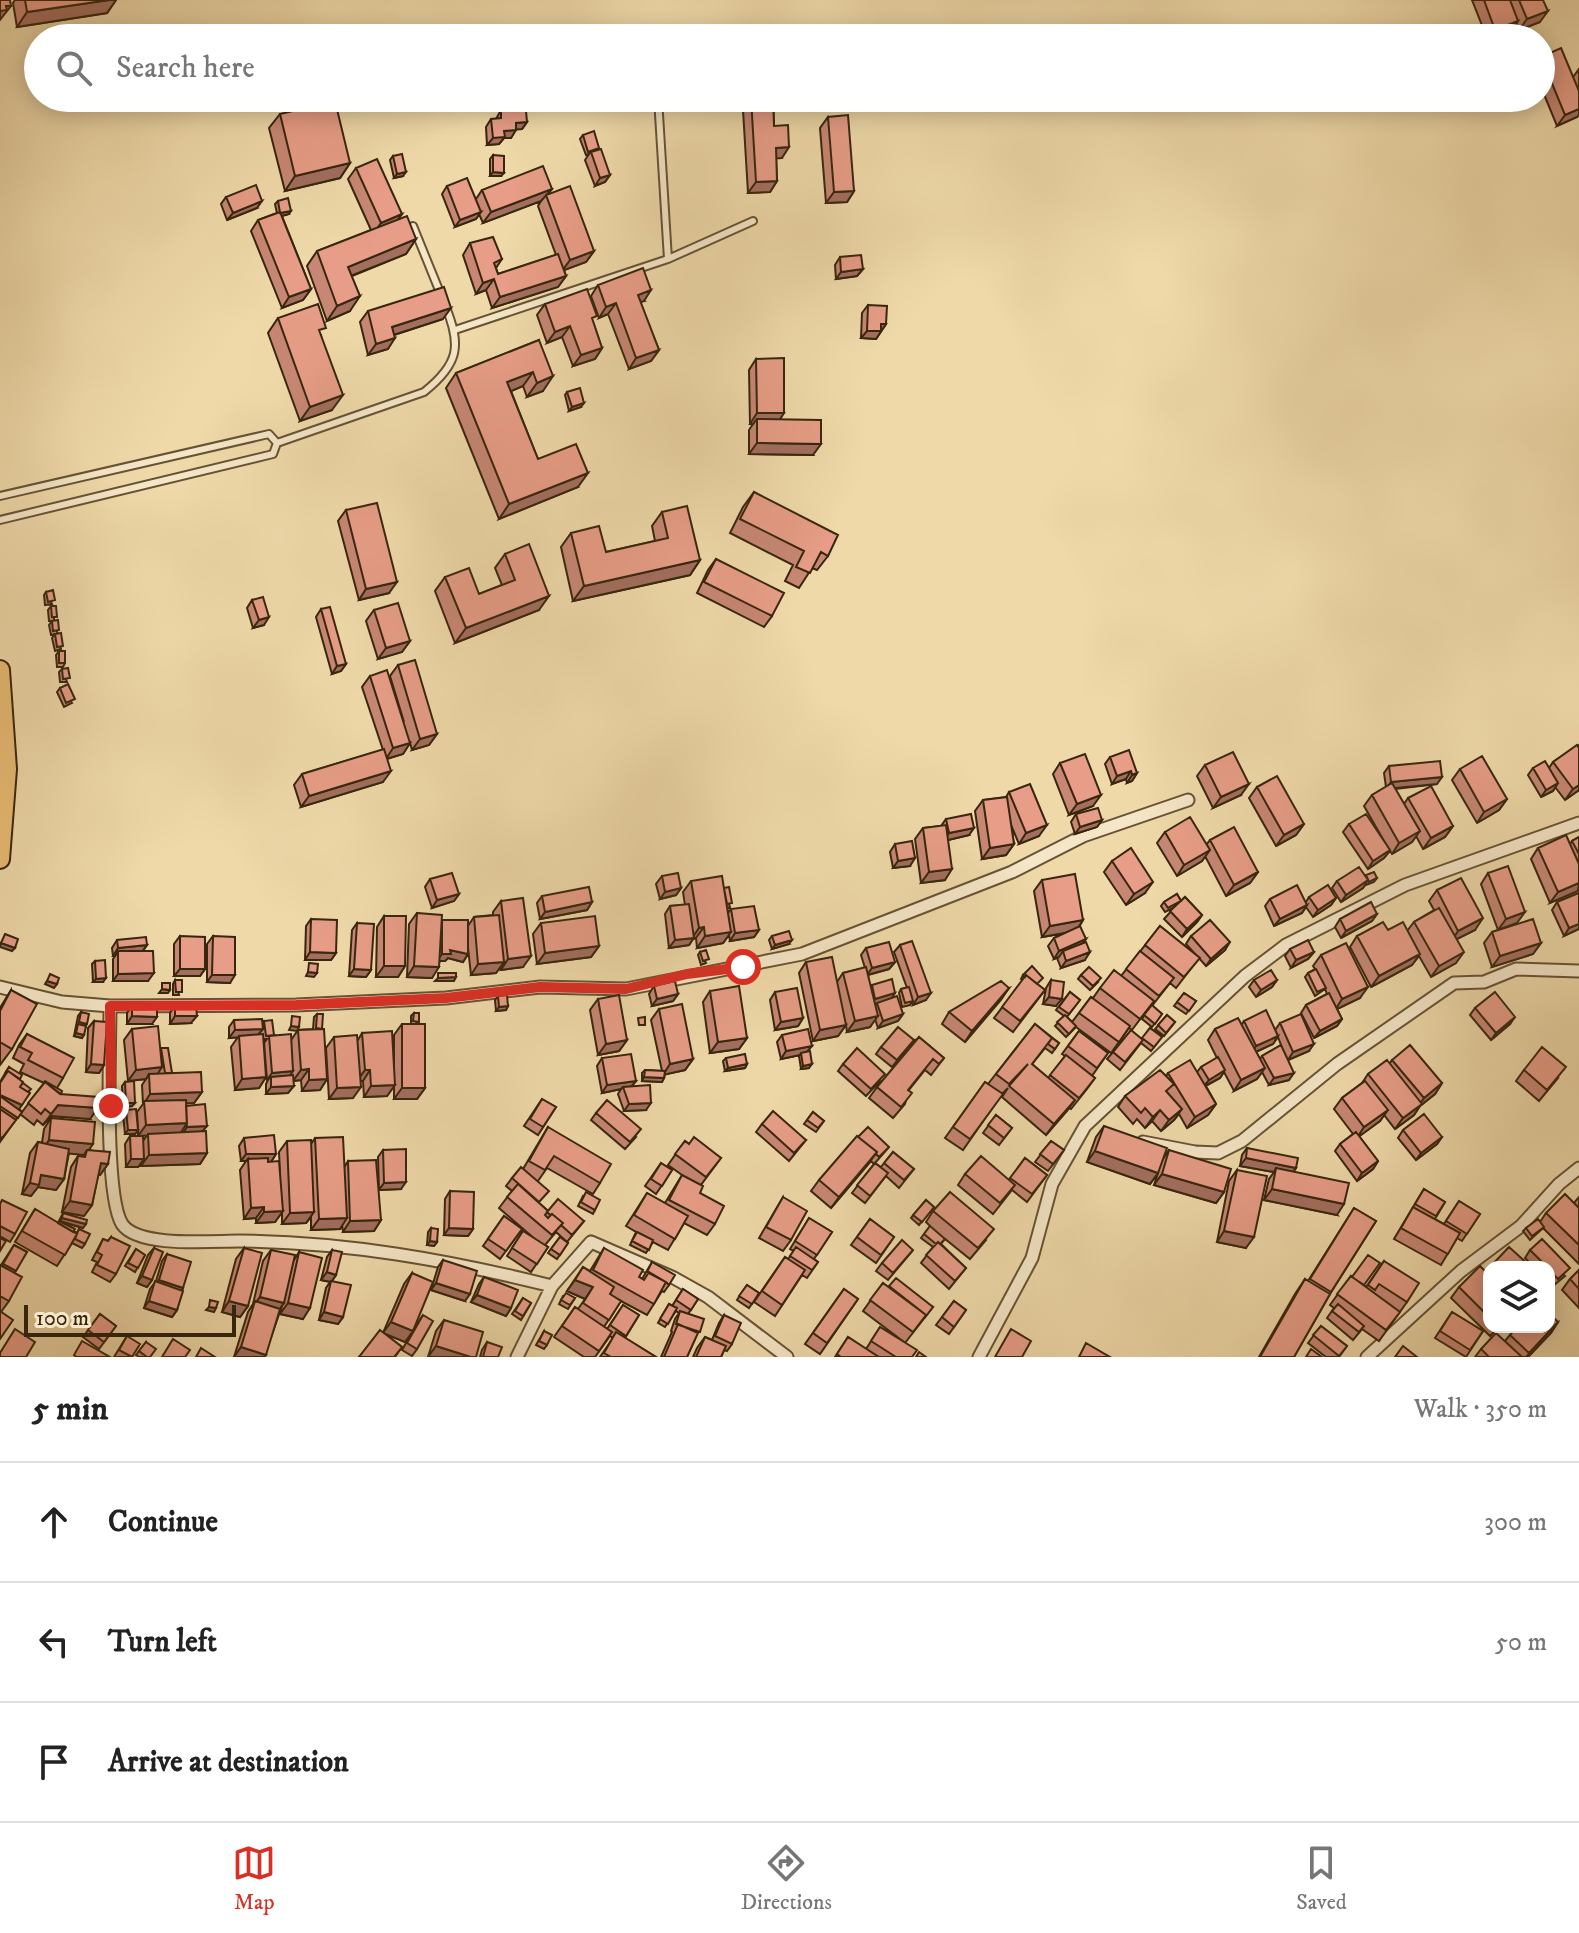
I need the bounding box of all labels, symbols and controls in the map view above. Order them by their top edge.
search box [24,24,1555,112]
icon: search [52,46,96,90]
text: Search here [116,50,255,87]
route start [725,949,761,985]
route end [93,1088,129,1124]
map controls [1483,1261,1555,1333]
button: layers [1483,1261,1555,1333]
scale bar [24,1301,236,1337]
text: 100 m [36,1305,89,1332]
text: 5 min [32,1388,108,1430]
text: Walk · 350 m [1414,1393,1547,1426]
icon: ahead [32,1500,76,1544]
text: Continue [108,1504,218,1541]
text: 300 m [1484,1506,1547,1539]
icon: left [32,1620,76,1664]
text: Turn left [108,1624,217,1661]
text: 50 m [1495,1626,1547,1659]
icon: arrive [32,1740,76,1784]
text: Arrive at destination [108,1744,349,1781]
tab: Map [232,1841,276,1916]
tab: Directions [741,1841,832,1916]
tab: Saved [1296,1841,1347,1916]

